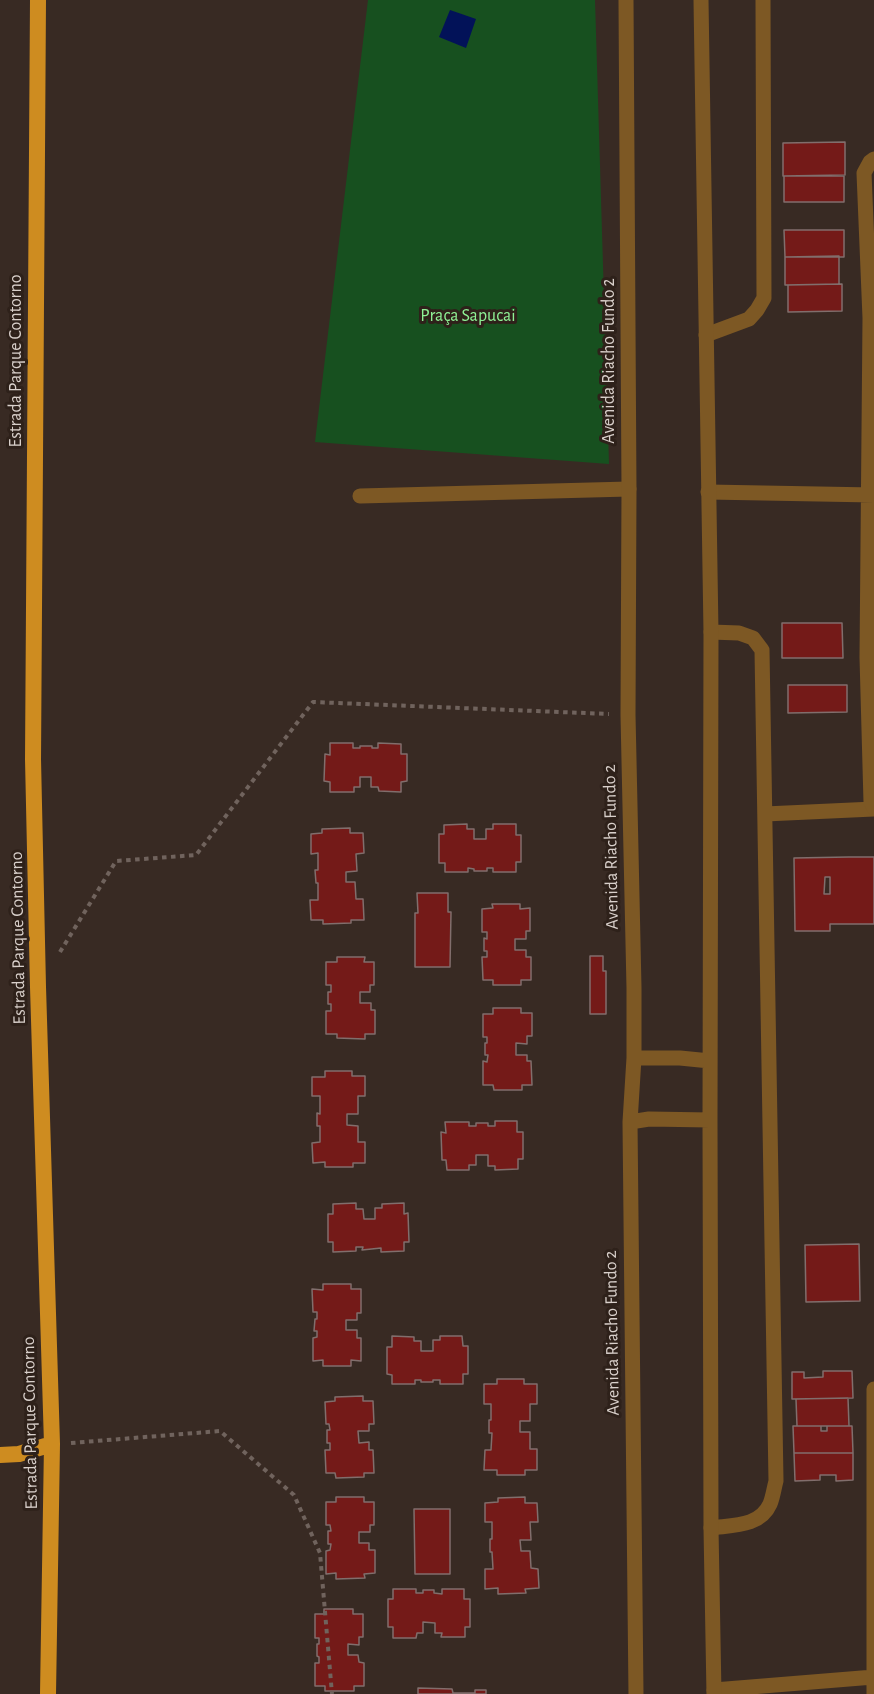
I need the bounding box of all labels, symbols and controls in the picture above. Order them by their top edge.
street label: Estrada Parque Contorno [5,274,27,448]
street label: Avenida Riacho Fundo 2 [598,278,620,444]
park label: Praça Sapucai [420,305,516,327]
street label: Avenida Riacho Fundo 2 [599,764,623,930]
street label: Estrada Parque Contorno [6,851,30,1025]
street label: Avenida Riacho Fundo 2 [600,1250,624,1416]
street label: Estrada Parque Contorno [18,1336,42,1510]

